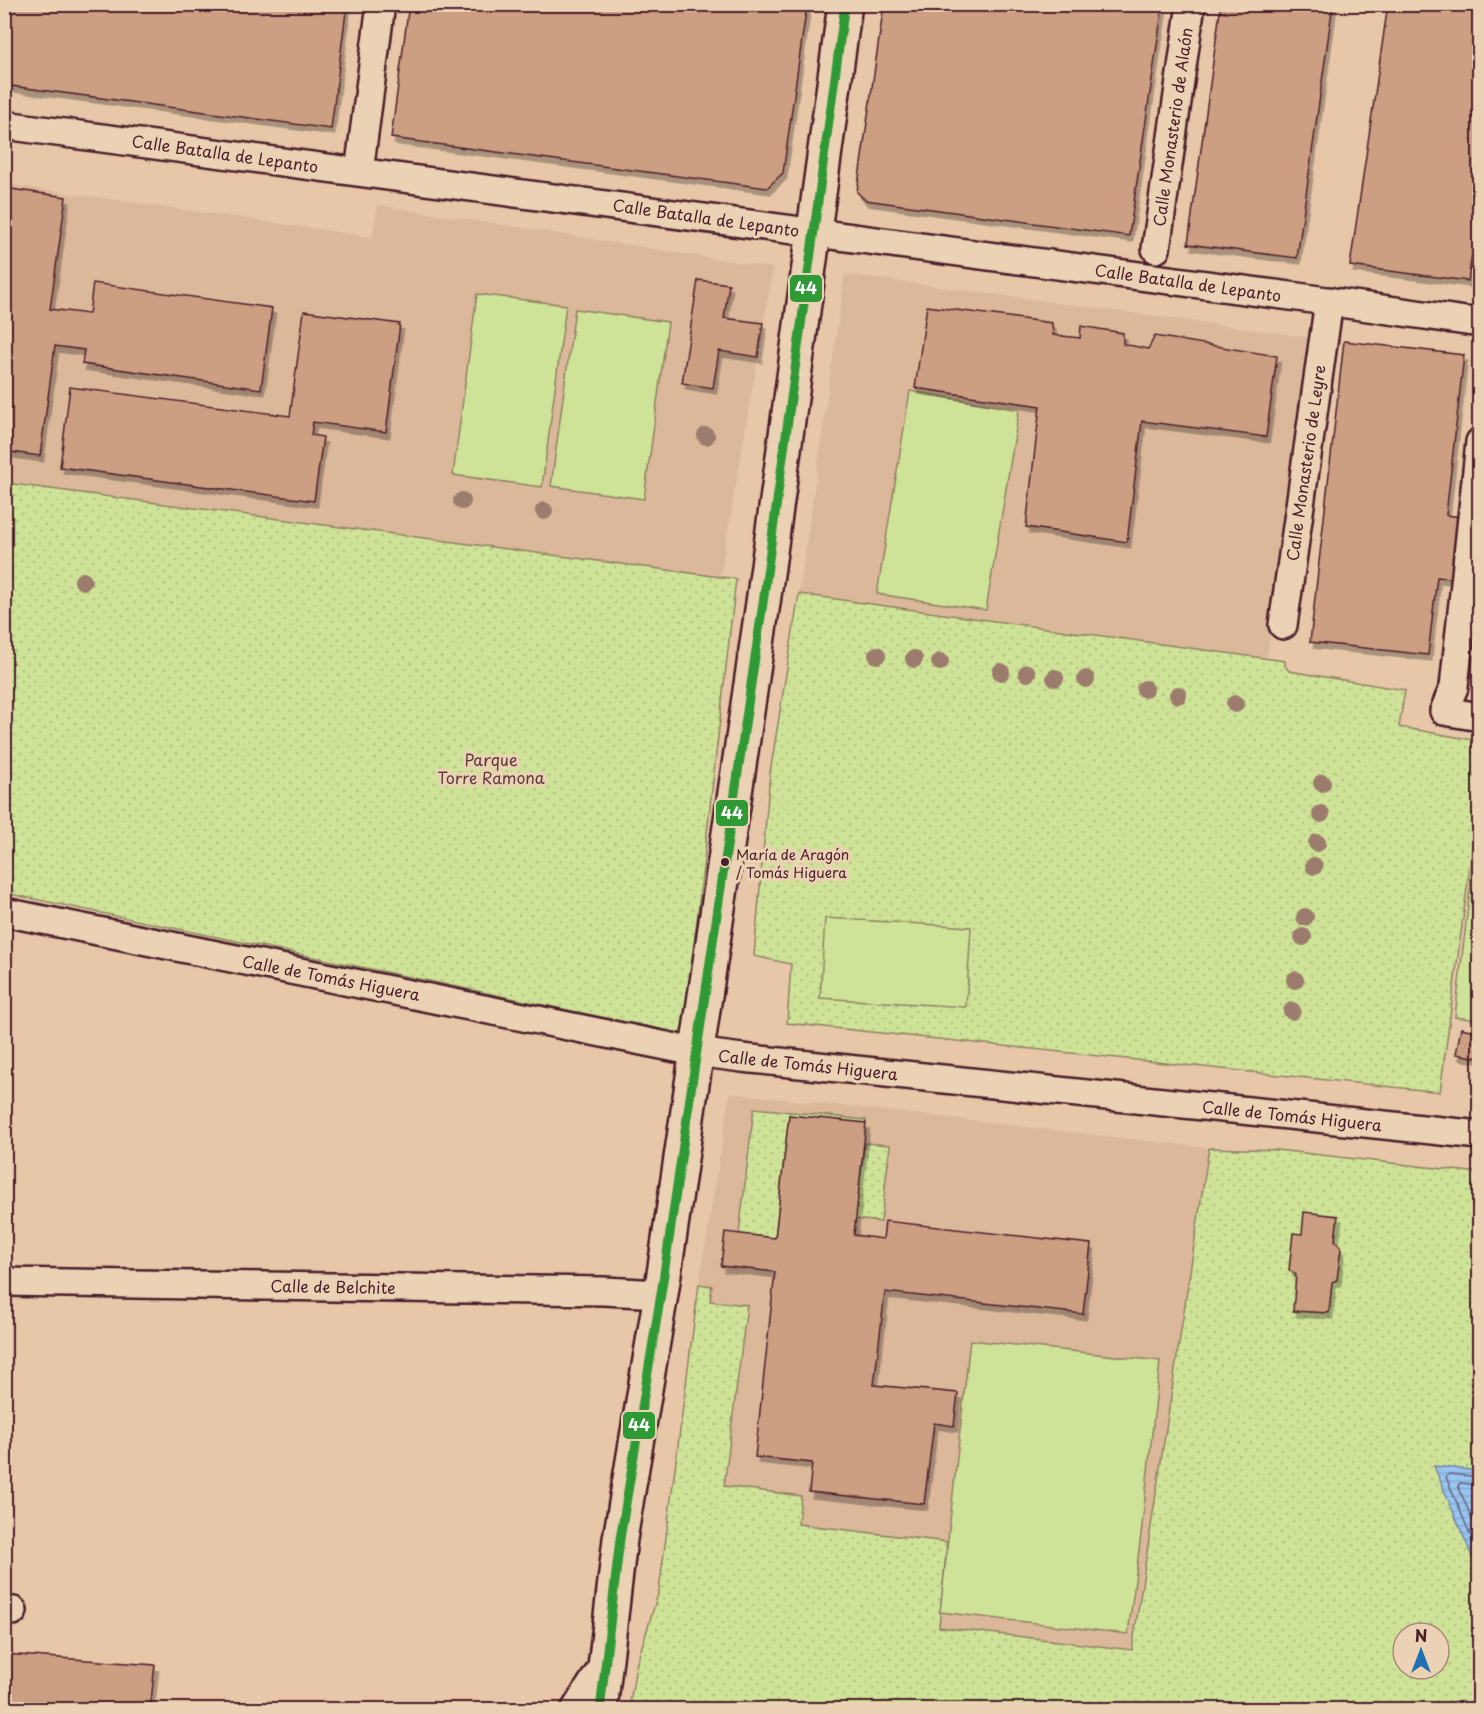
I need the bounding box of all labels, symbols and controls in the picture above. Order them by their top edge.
street label: Calle Monasterio de Alaón [1146,26,1198,228]
street label: Calle Batalla de Lepanto [130,128,320,178]
street label: Calle Batalla de Lepanto [611,192,801,242]
street label: Calle Batalla de Lepanto [1093,257,1283,307]
line badge: 44 [789,274,823,303]
text: 44 [795,275,817,299]
street label: Calle Monasterio de Leyre [1279,363,1331,563]
park label: Parque Torre Ramona [437,747,545,789]
line badge: 44 [715,799,749,827]
text: 44 [721,800,743,824]
place label: María de Aragón / Tomás Higuera [736,844,849,883]
marker: María de Aragón / Tomás Higuera [719,856,731,868]
street label: Calle de Tomás Higuera [240,948,422,1006]
street label: Calle de Tomás Higuera [717,1043,899,1085]
street label: Calle de Tomás Higuera [1201,1094,1383,1136]
street label: Calle de Belchite [270,1273,396,1299]
line badge: 44 [622,1411,656,1440]
text: 44 [628,1412,650,1436]
north arrow [1391,1621,1451,1681]
text: N [1415,1623,1427,1647]

